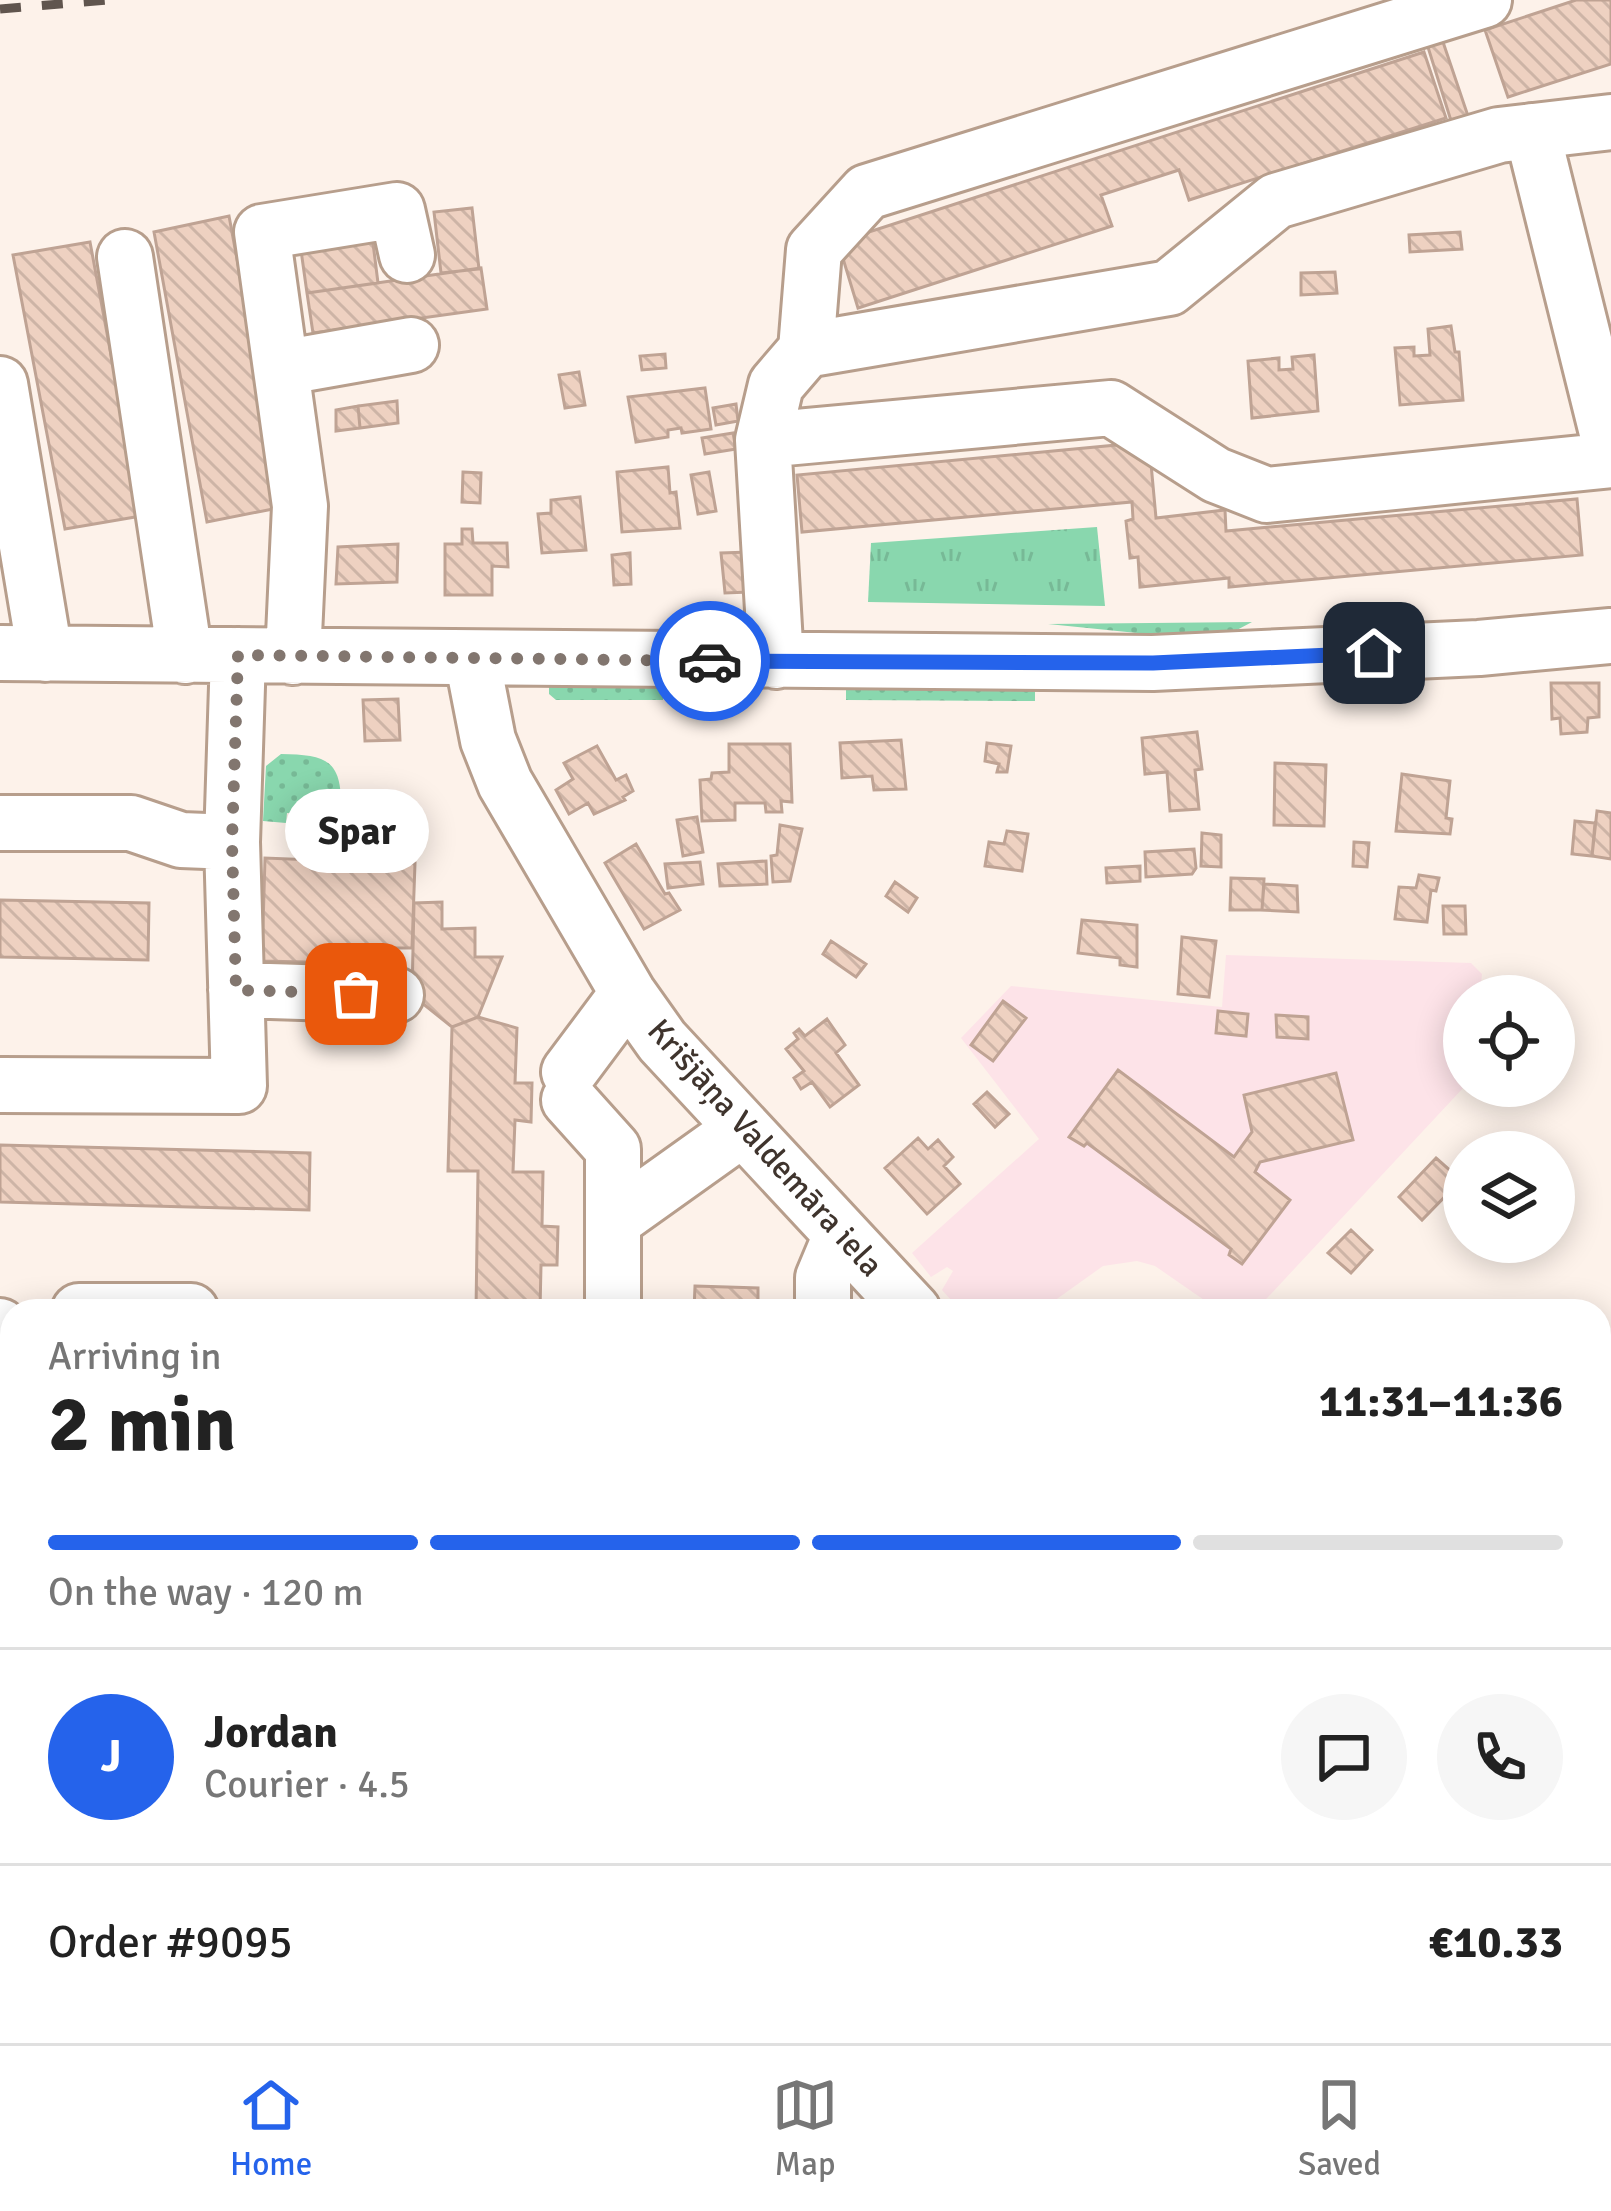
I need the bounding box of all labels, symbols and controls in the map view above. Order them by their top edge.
courier [650,601,770,721]
pin [1323,602,1425,704]
icon: home [1341,620,1407,686]
icon: car [677,628,743,694]
callout: Spar [284,790,428,874]
text: Spar [318,807,396,855]
pin [305,943,407,1045]
icon: bag [323,961,389,1027]
map controls [1443,975,1575,1263]
button: locate [1443,975,1575,1107]
street label: Krišjāņa Valdemāra iela [639,1011,891,1285]
button: layers [1443,1131,1575,1263]
text: Arriving in [48,1332,222,1380]
text: 11:31–11:36 [1319,1374,1563,1429]
text: 2 min [48,1377,236,1473]
text: On the way · 120 m [48,1568,364,1616]
button: chat [1281,1694,1407,1820]
button: phone [1437,1694,1563,1820]
text: Jordan [204,1705,338,1760]
text: J [100,1729,122,1784]
text: Courier · 4.5 [204,1760,410,1808]
text: Order #9095 [48,1915,293,1970]
text: €10.33 [1429,1915,1563,1970]
tab: Home [230,2072,312,2185]
tab: Map [772,2072,838,2185]
tab: Saved [1298,2072,1381,2185]

